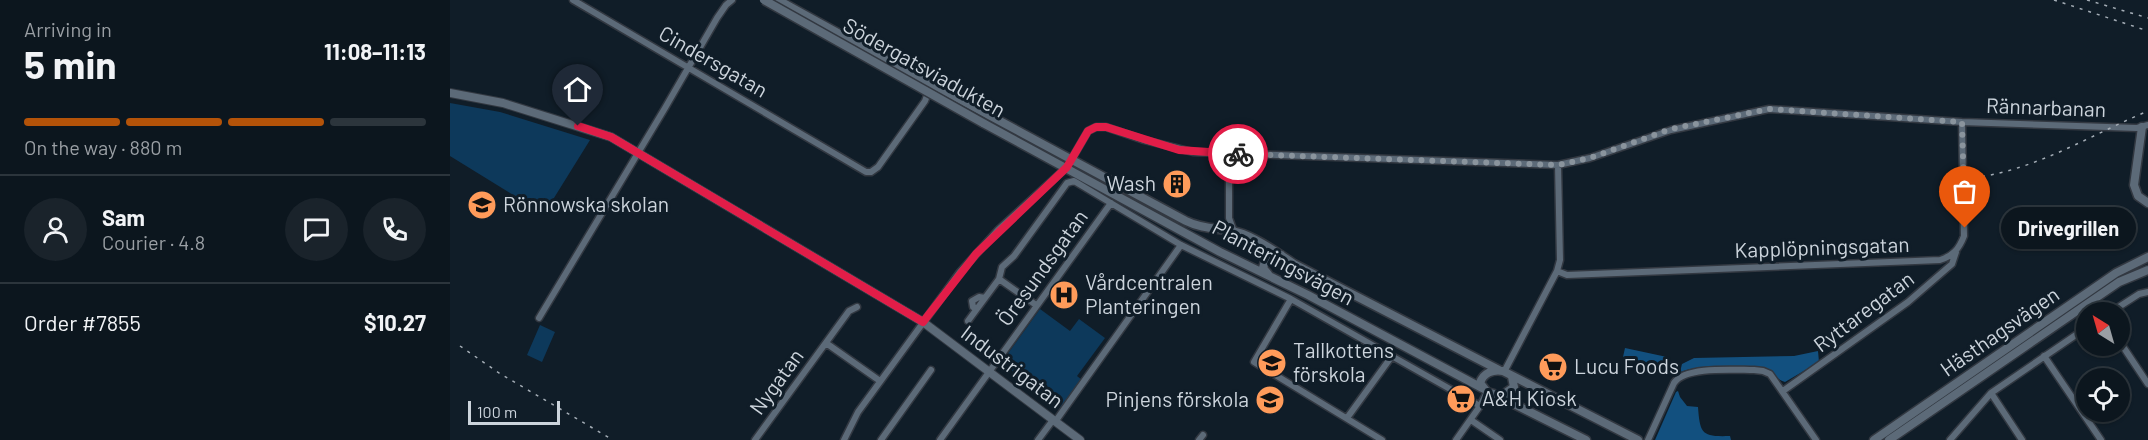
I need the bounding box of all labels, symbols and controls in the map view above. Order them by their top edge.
street label: Södergatsviadukten [839,12,1010,122]
text: Arriving in [24,17,112,41]
street label: Cindersgatan [655,20,772,102]
text: 11:08–11:13 [324,38,426,64]
text: 5 min [24,40,117,87]
pin [552,64,603,126]
icon: home [561,73,594,106]
street label: Rännarbanan [1986,92,2107,121]
courier [1208,124,1268,184]
text: On the way · 880 m [24,135,182,159]
icon: bike [1222,138,1255,171]
pin [1939,166,1990,228]
building icon: Wash [1161,168,1193,200]
place label: Wash [1106,170,1156,195]
icon: bag [1948,175,1981,208]
school or university icon: Rönnowska skolan [466,189,498,221]
place label: Rönnowska skolan [503,191,669,216]
button: person [24,198,87,261]
button: chat [285,198,348,261]
button: phone [363,198,426,261]
text: Sam [102,204,145,230]
street label: Öresundsgatan [991,204,1092,330]
callout: Drivegrillen [2001,207,2136,249]
street label: Planteringsvägen [1209,214,1359,310]
text: Drivegrillen [2018,216,2119,240]
text: Courier · 4.8 [102,230,205,254]
street label: Kapplöpningsgatan [1734,231,1910,262]
street label: Ryttaregatan [1808,265,1918,357]
place label: Vårdcentralen Planteringen [1085,269,1213,318]
hospital icon: Vårdcentralen Planteringen [1048,279,1080,311]
street label: Hästhagsvägen [1935,281,2063,381]
north arrow [2076,302,2130,356]
map controls [2076,302,2130,422]
text: Order #7855 [24,309,141,335]
text: $10.27 [364,309,426,335]
street label: Industrigatan [957,319,1069,412]
place label: Tallkottens förskola [1293,337,1394,386]
street label: Nygatan [744,343,808,419]
school or university icon: Tallkottens förskola [1256,347,1288,379]
supermarket icon: Lucu Foods [1537,351,1569,383]
place label: Lucu Foods [1574,353,1679,378]
button: locate [2076,368,2130,422]
supermarket icon: A&H Kiosk [1445,383,1477,415]
school or university icon: Pinjens förskola [1254,384,1286,416]
place label: A&H Kiosk [1482,385,1577,410]
place label: Pinjens förskola [1105,386,1249,411]
scale bar [468,398,560,426]
text: 100 m [477,402,517,421]

